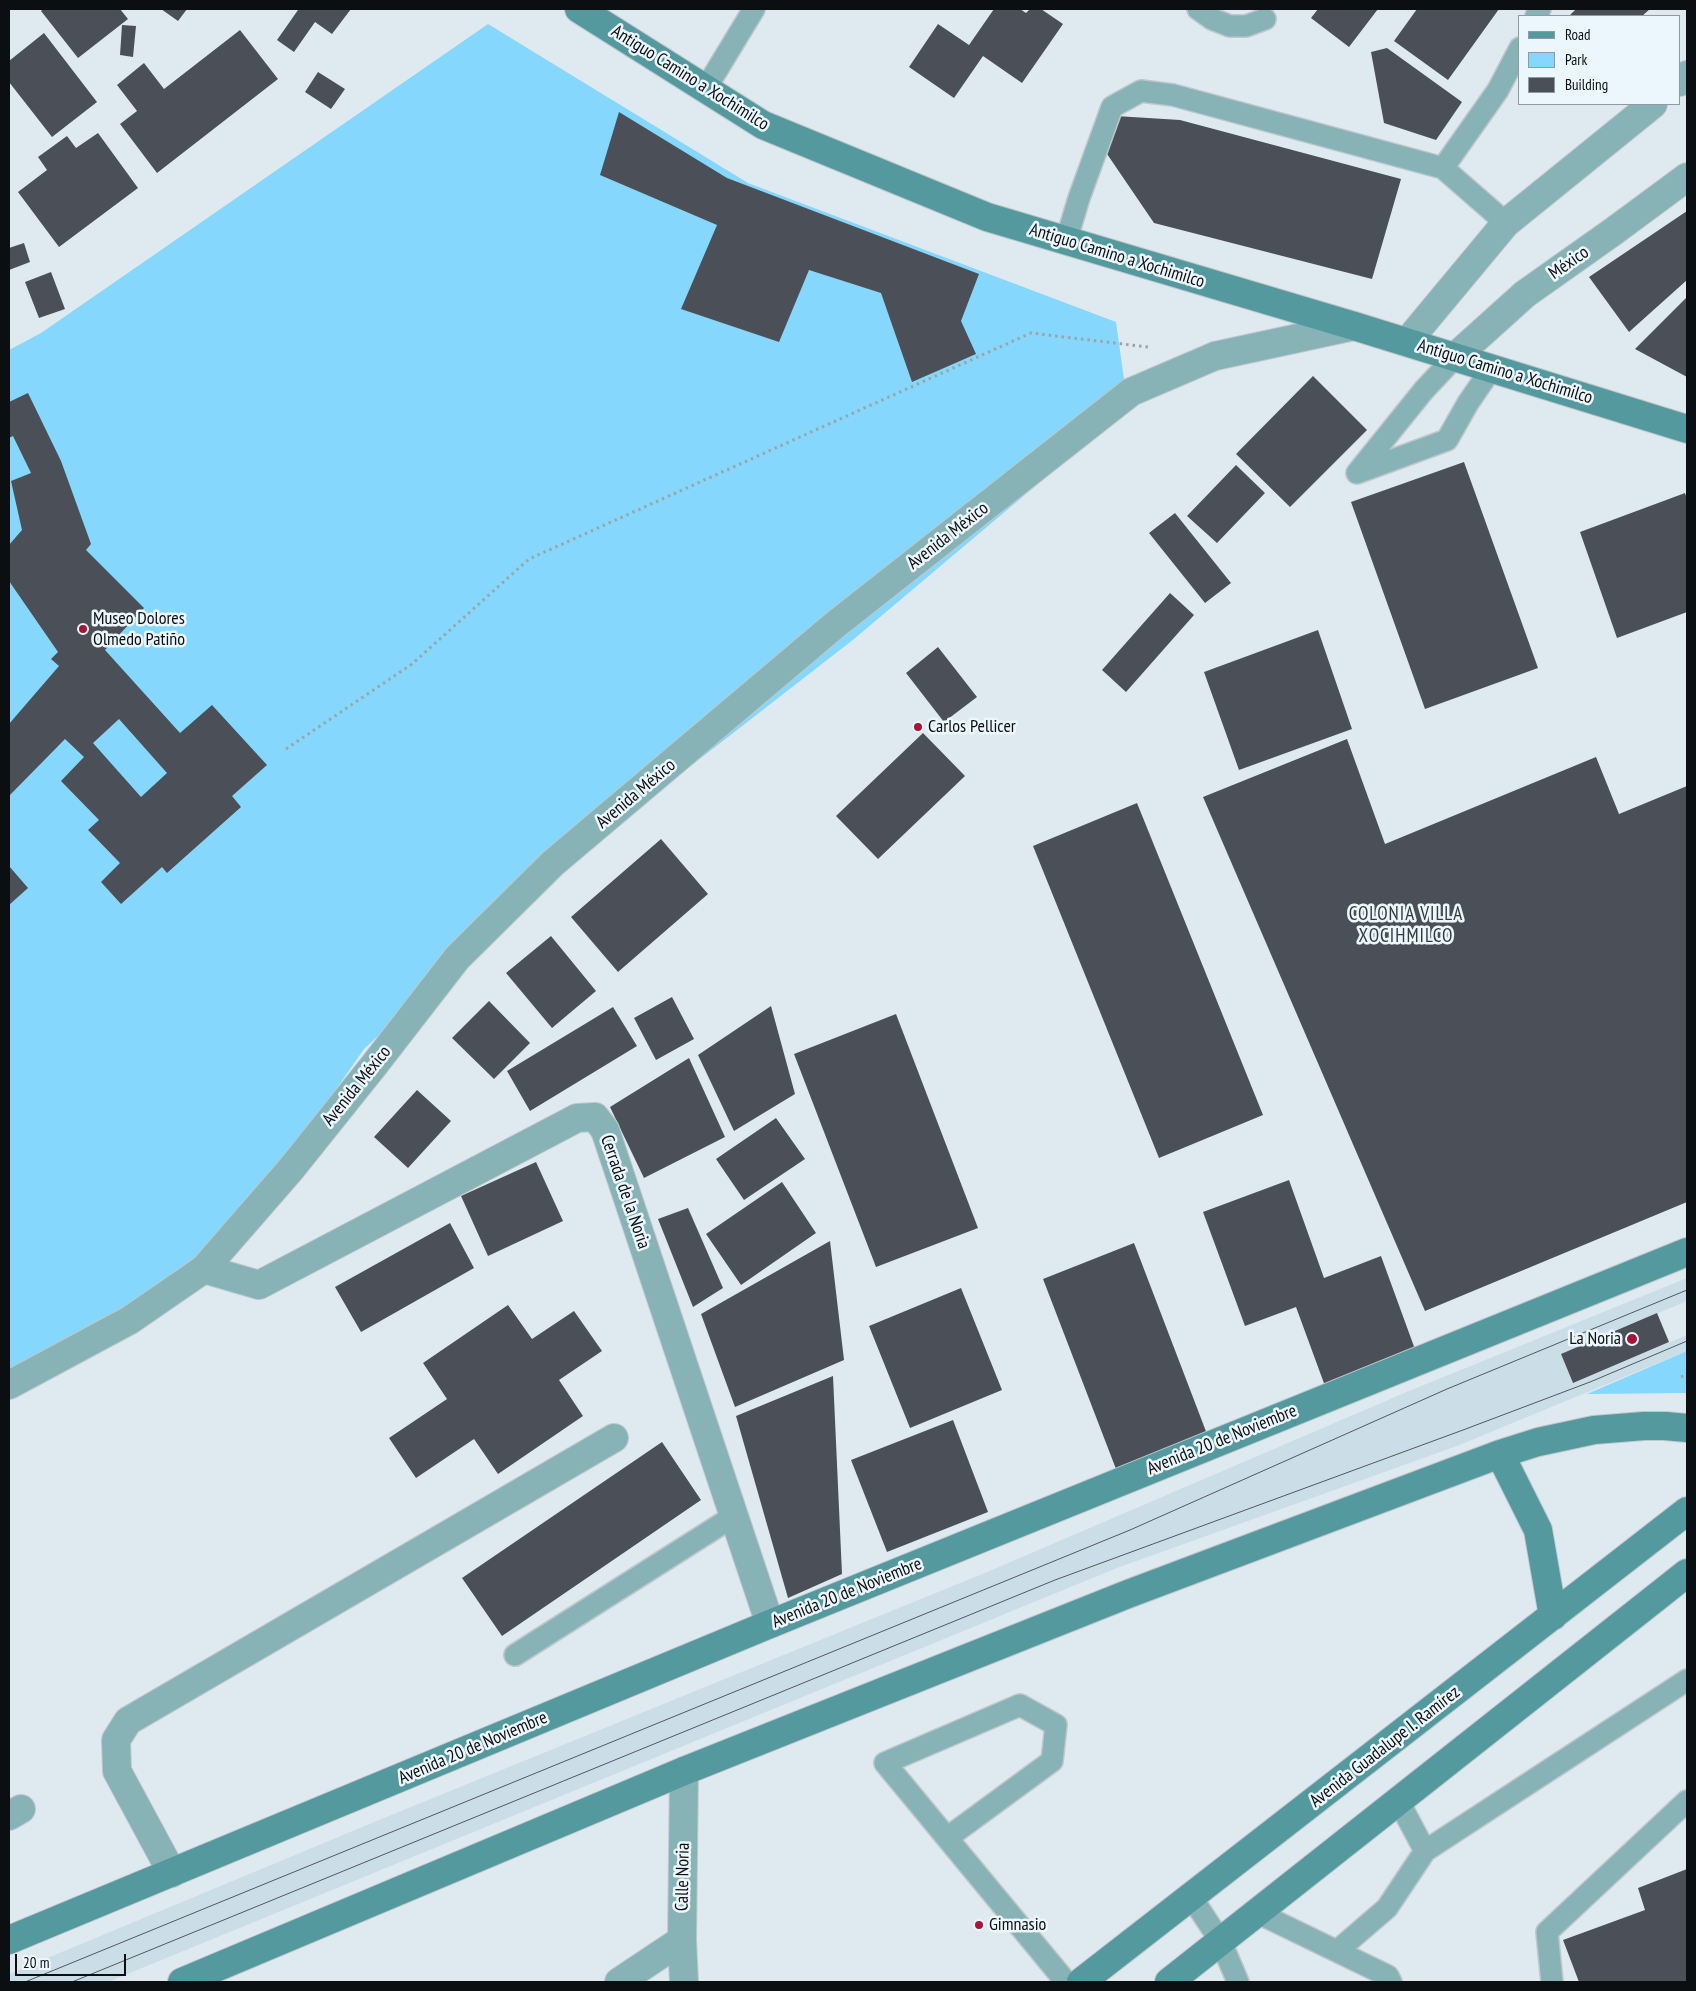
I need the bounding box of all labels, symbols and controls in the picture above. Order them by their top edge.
legend [1518,15,1681,105]
street label: Antiguo Camino a Xochimilco [607,21,773,135]
text: Road [1565,25,1591,44]
text: Park [1565,50,1587,69]
text: Building [1565,75,1608,94]
street label: Antiguo Camino a Xochimilco [1027,219,1207,293]
street label: México [1545,242,1593,284]
street label: Antiguo Camino a Xochimilco [1415,335,1595,409]
street label: Avenida México [903,498,993,574]
place label: Museo Dolores Olmedo Patiño [93,608,185,650]
marker: Museo Dolores Olmedo Patiño [77,623,89,635]
place label: Carlos Pellicer [928,716,1016,738]
marker: Carlos Pellicer [912,721,924,733]
street label: Avenida México [592,755,680,833]
district label: COLONIA VILLA XOCIHMILCO [1347,904,1465,948]
street label: Avenida México [318,1042,396,1130]
street label: Cerrada de la Noria [595,1132,655,1252]
place label: La Noria [1569,1328,1621,1350]
marker: La Noria [1625,1332,1639,1346]
street label: Avenida 20 de Noviembre [1144,1400,1300,1480]
street label: Avenida 20 de Noviembre [769,1553,925,1633]
street label: Avenida Guadalupe I. Ramírez [1306,1682,1464,1812]
street label: Avenida 20 de Noviembre [395,1707,551,1789]
street label: Calle Noria [672,1843,694,1911]
place label: Gimnasio [989,1914,1046,1936]
marker: Gimnasio [973,1919,985,1931]
scale bar [18,1944,129,1976]
text: 20 m [23,1953,49,1972]

